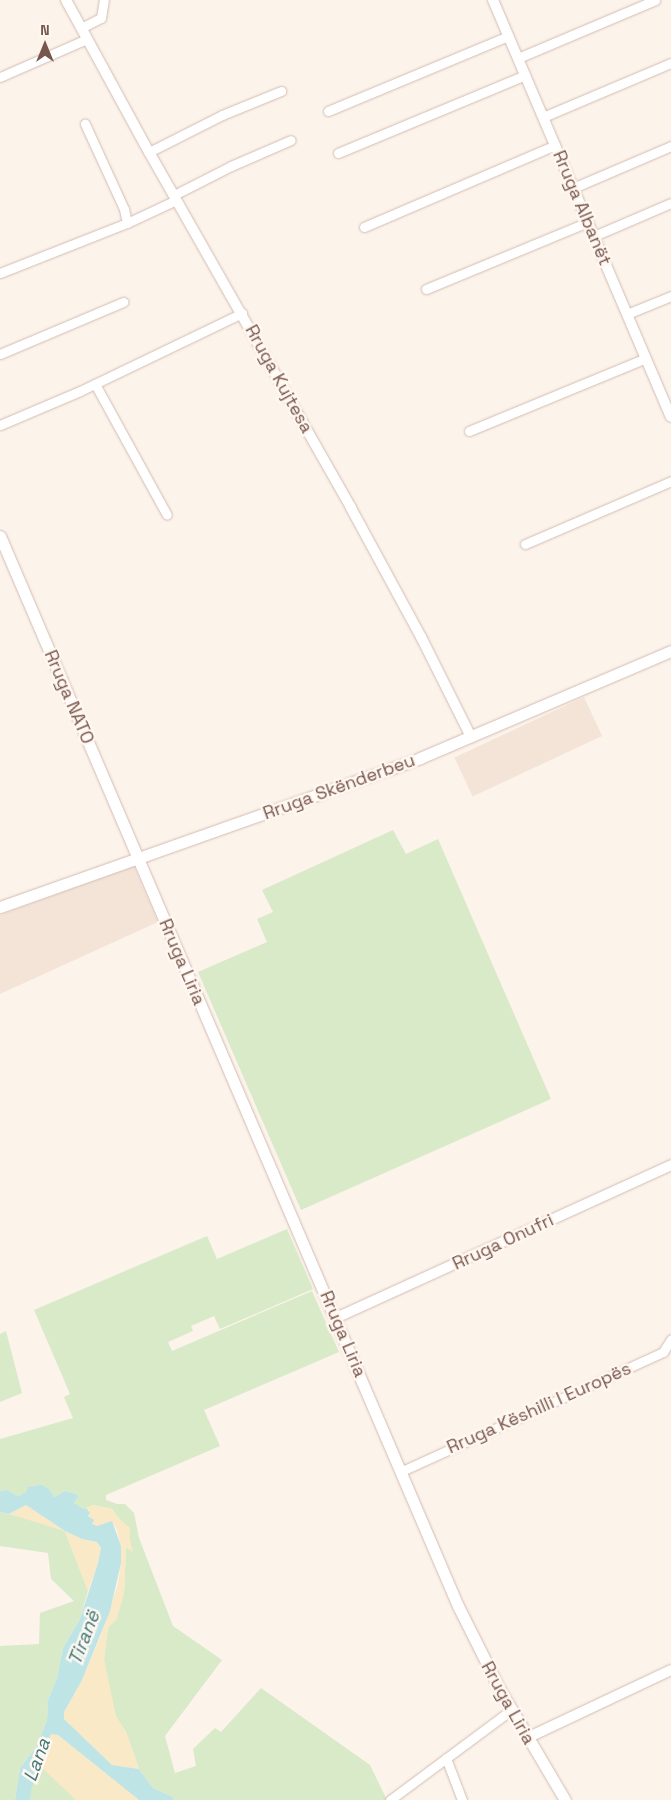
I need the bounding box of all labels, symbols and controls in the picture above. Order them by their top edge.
north arrow [20,20,70,70]
text: N [40,21,50,39]
street label: Rruga Albanët [548,147,616,269]
street label: Rruga Kujtesa [240,321,318,437]
street label: Rruga NATO [40,647,98,747]
street label: Rruga Skënderbeu [260,750,418,824]
street label: Rruga Liria [154,916,210,1008]
street label: Rruga Onufri [449,1209,557,1275]
street label: Rruga Liria [315,1288,371,1380]
street label: Rruga Këshilli I Europës [444,1358,634,1458]
water label: Tiranë [63,1608,105,1668]
street label: Rruga Liria [476,1658,540,1748]
water label: Lana [19,1735,55,1785]

